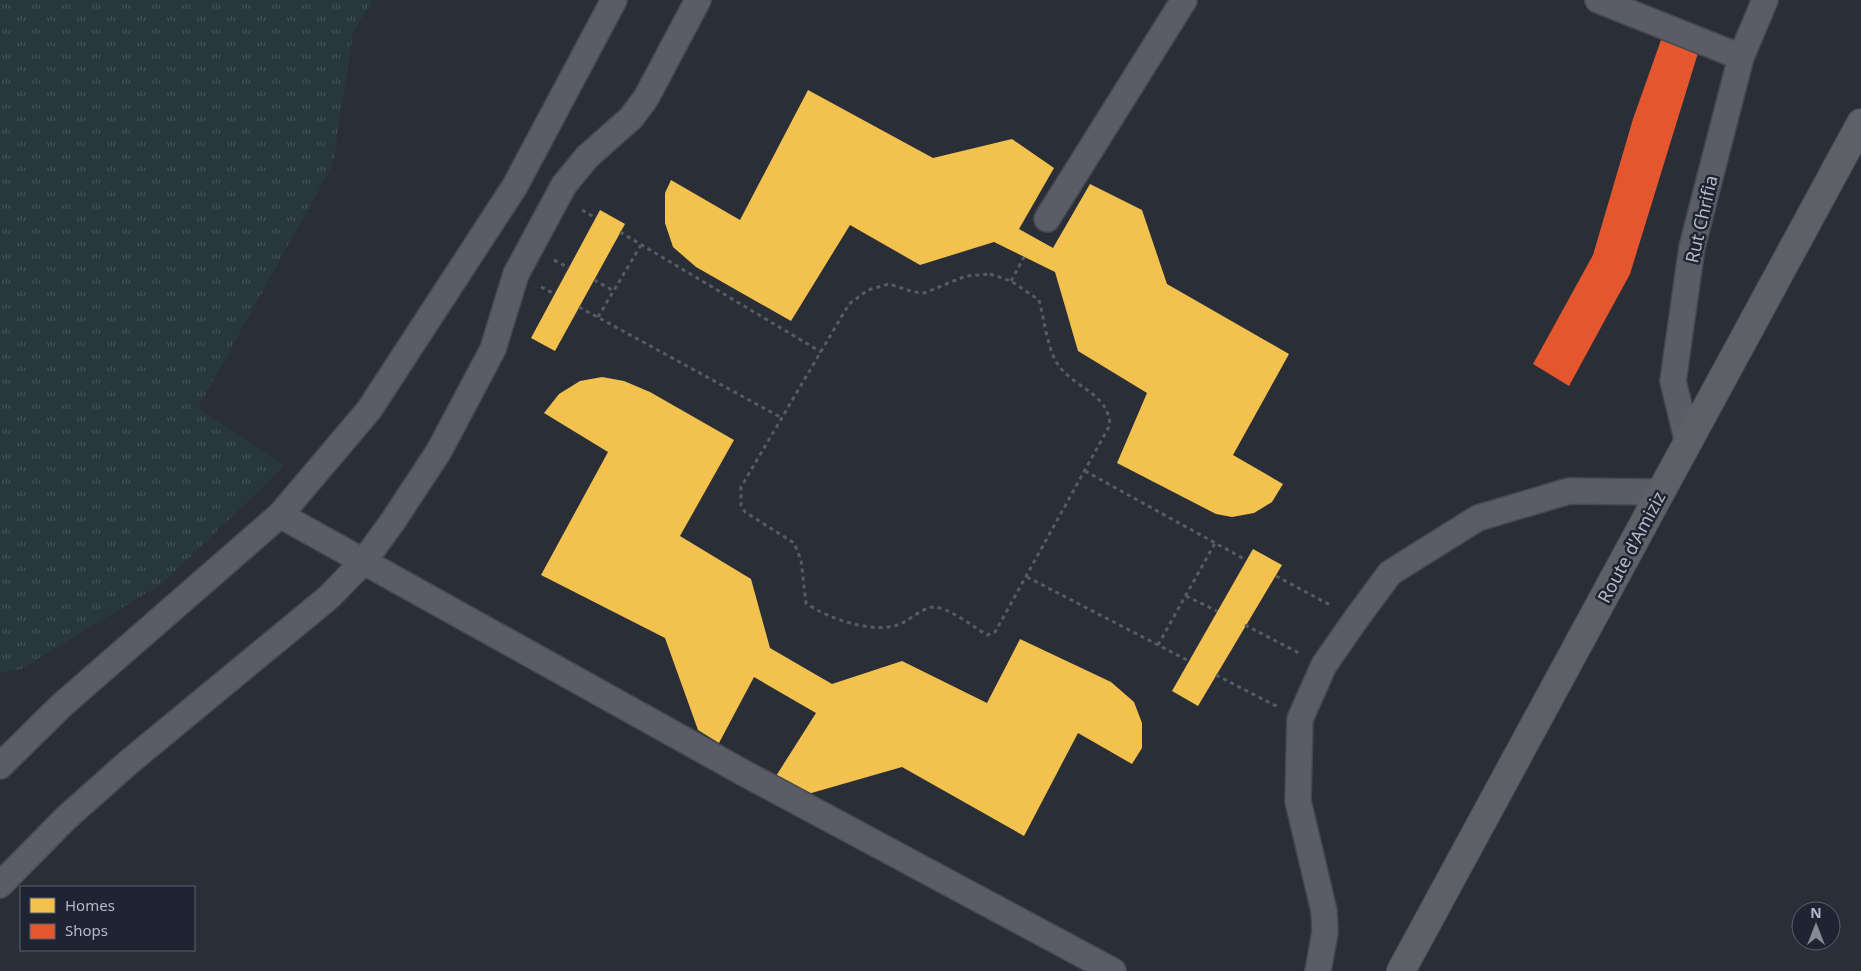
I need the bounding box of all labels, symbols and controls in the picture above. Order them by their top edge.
street label: Rut Chrifia [1679,173,1723,265]
street label: Route d'Amiziz [1592,487,1670,607]
legend [20,886,195,951]
text: Homes [65,895,115,915]
north arrow [1791,901,1841,951]
text: N [1810,903,1822,922]
text: Shops [65,920,108,940]

